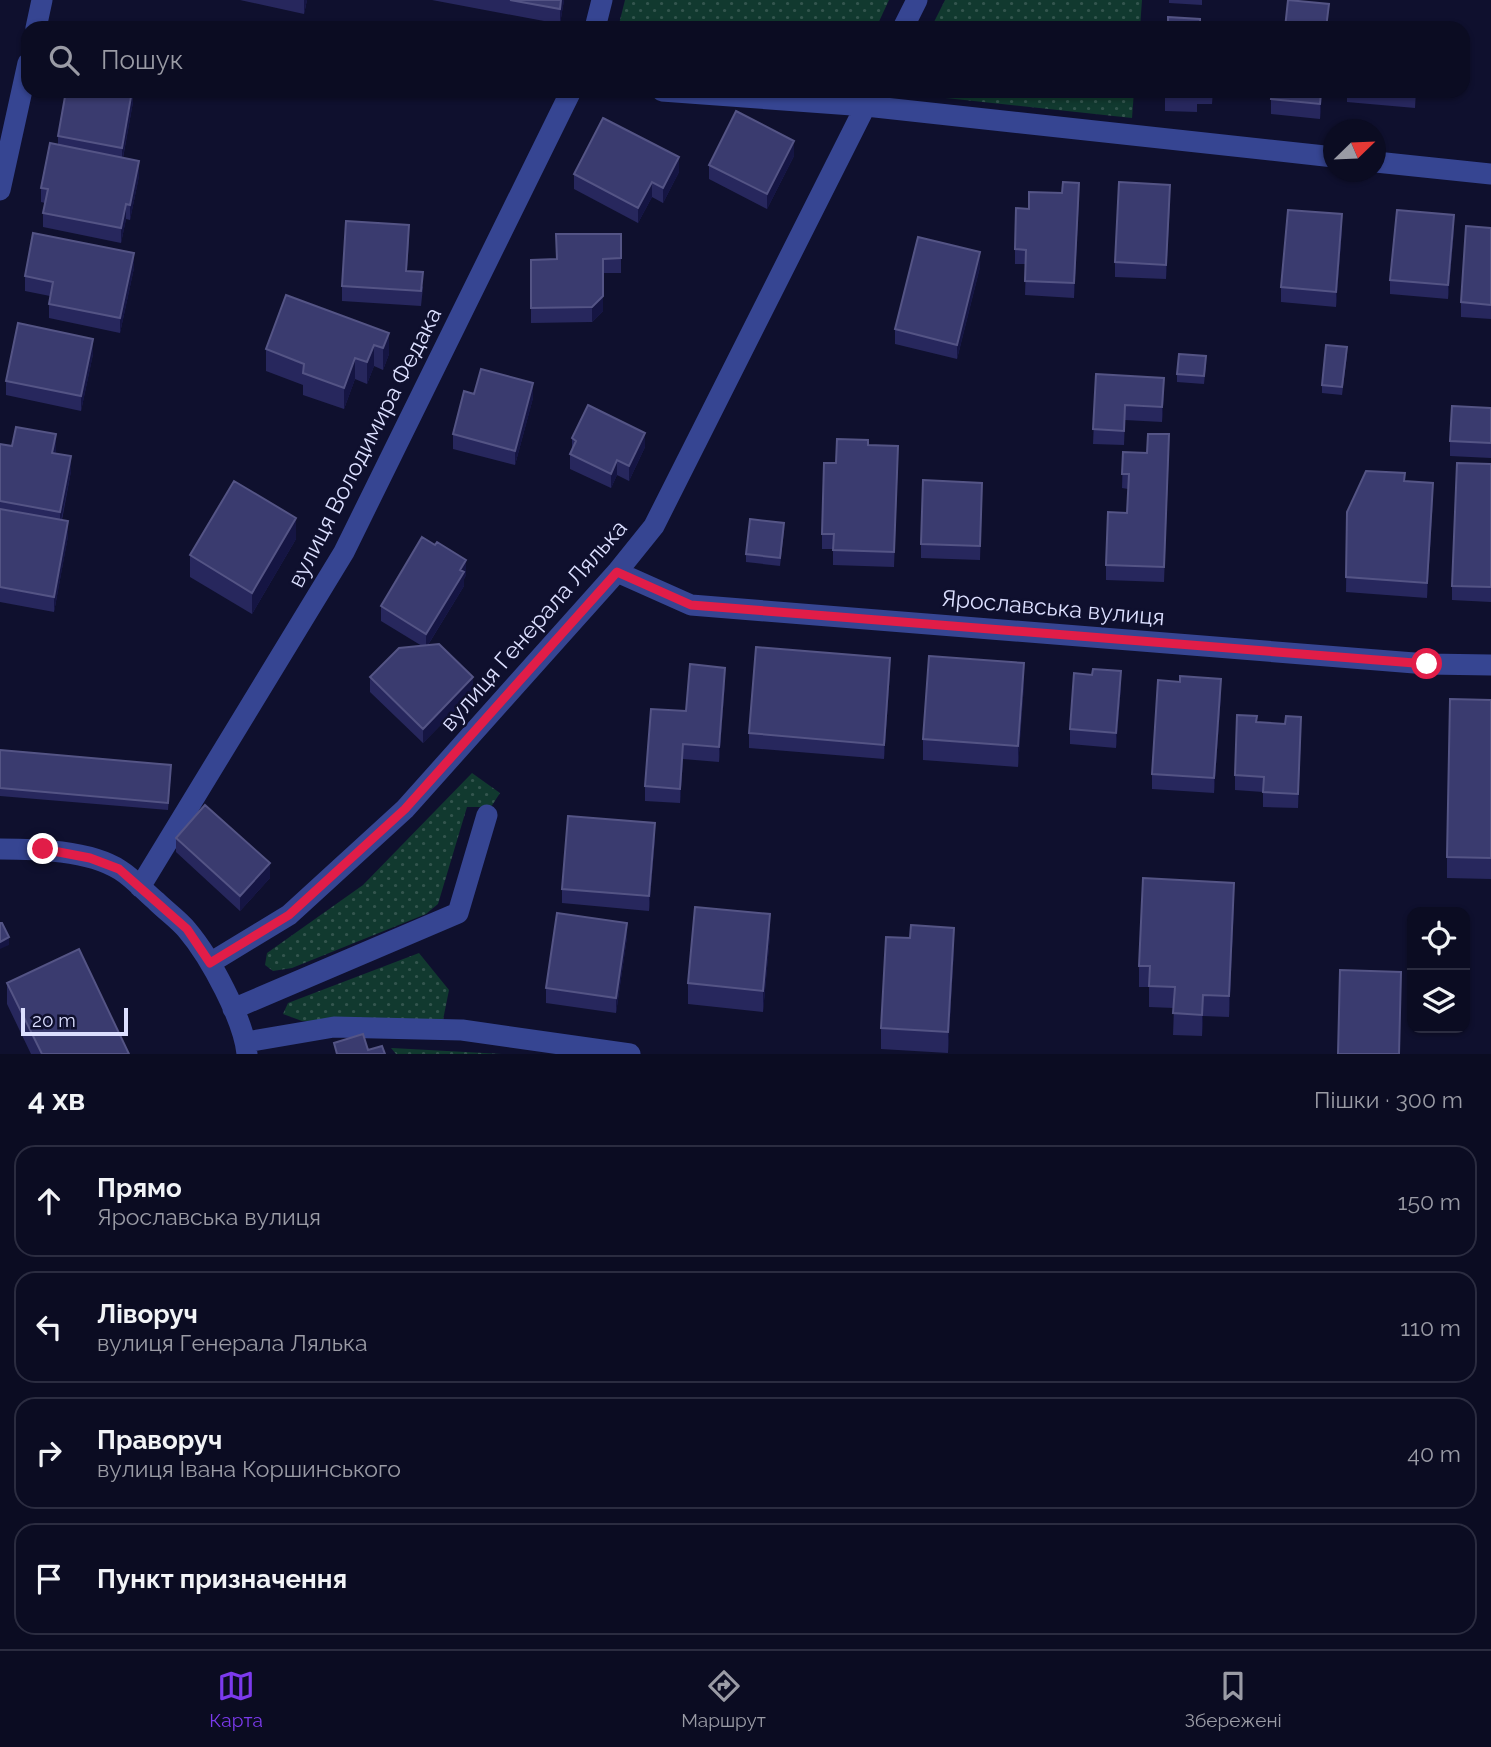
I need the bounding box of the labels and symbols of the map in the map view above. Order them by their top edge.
north arrow [1323,119,1386,182]
street label: вулиця Володимира Федака [282,303,446,591]
street label: вулиця Генерала Лялька [434,514,632,736]
street label: Ярославська вулиця [940,584,1166,630]
route start [1411,648,1442,679]
route end [27,833,58,864]
scale bar [21,1005,128,1037]

